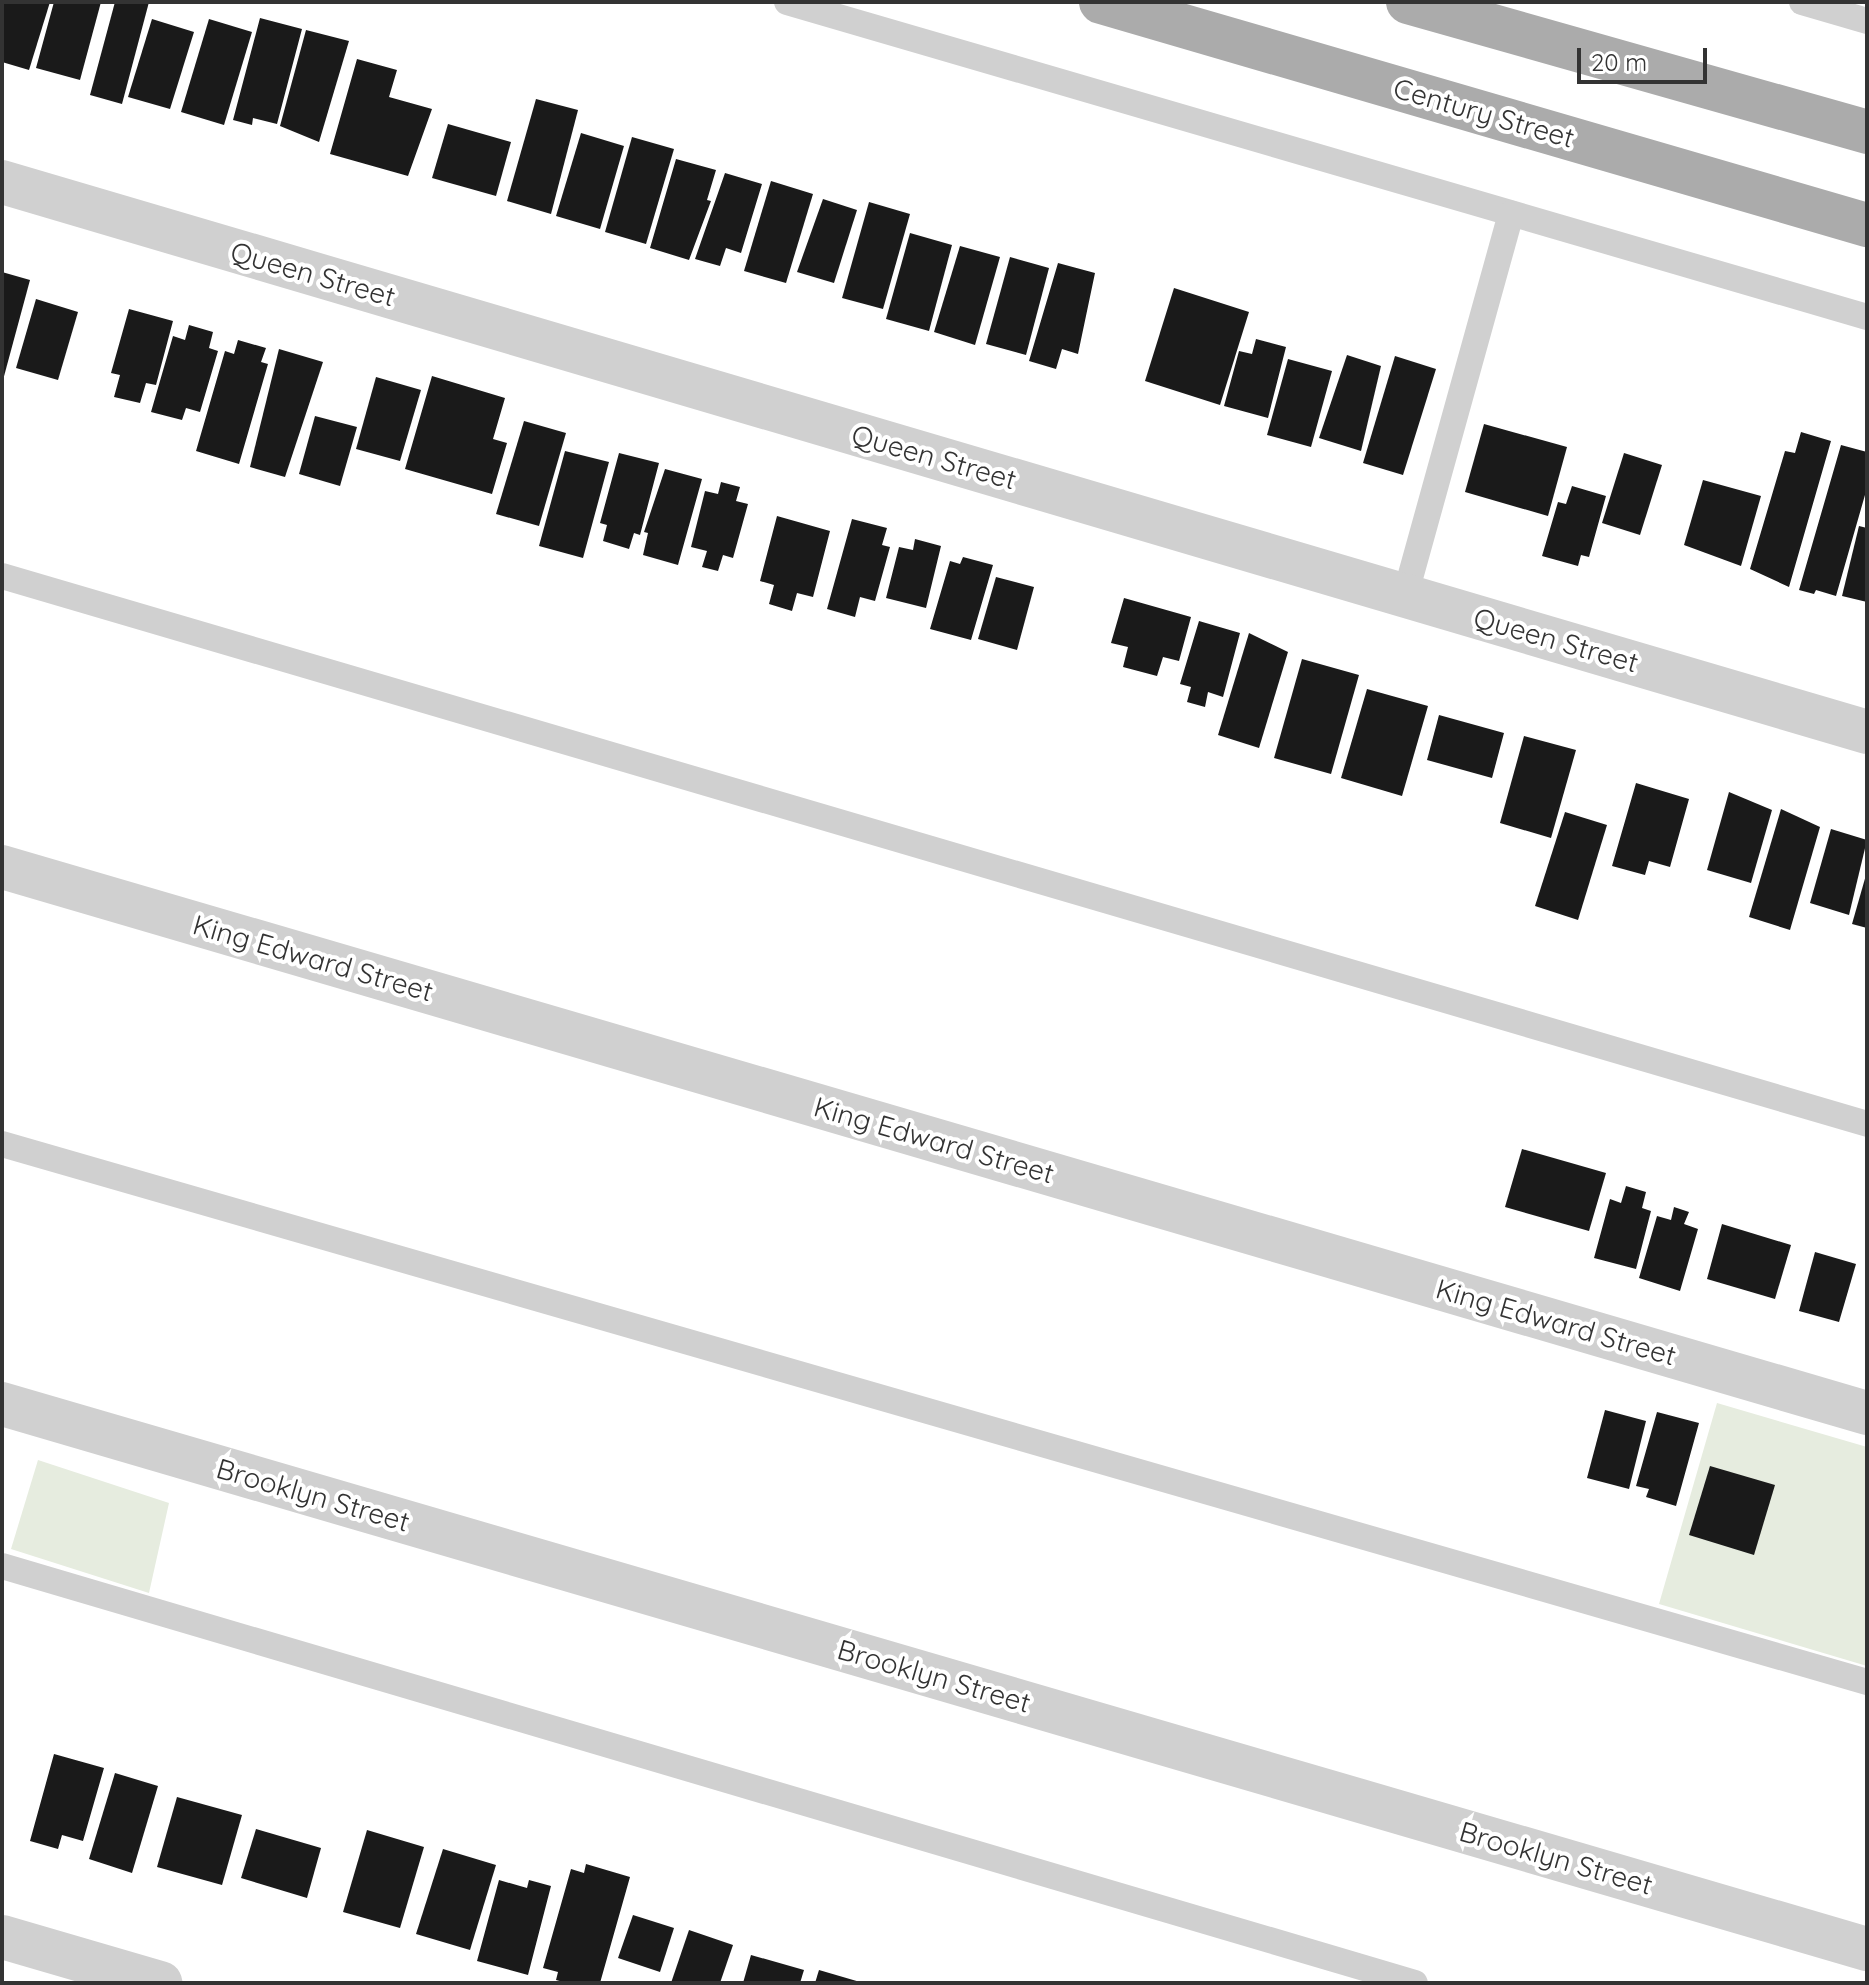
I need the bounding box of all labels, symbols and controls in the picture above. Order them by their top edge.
scale bar [1581,32,1711,82]
text: 20 m [1591,47,1647,77]
street label: Century Street [1390,71,1578,155]
street label: Queen Street [227,234,399,314]
street label: Queen Street [848,417,1020,497]
street label: Queen Street [1470,600,1642,680]
street label: King Edward Street [189,908,437,1008]
street label: King Edward Street [810,1090,1058,1190]
street label: King Edward Street [1432,1272,1680,1372]
street label: Brooklyn Street [213,1451,413,1539]
street label: Brooklyn Street [834,1632,1034,1720]
street label: Brooklyn Street [1456,1814,1656,1902]

